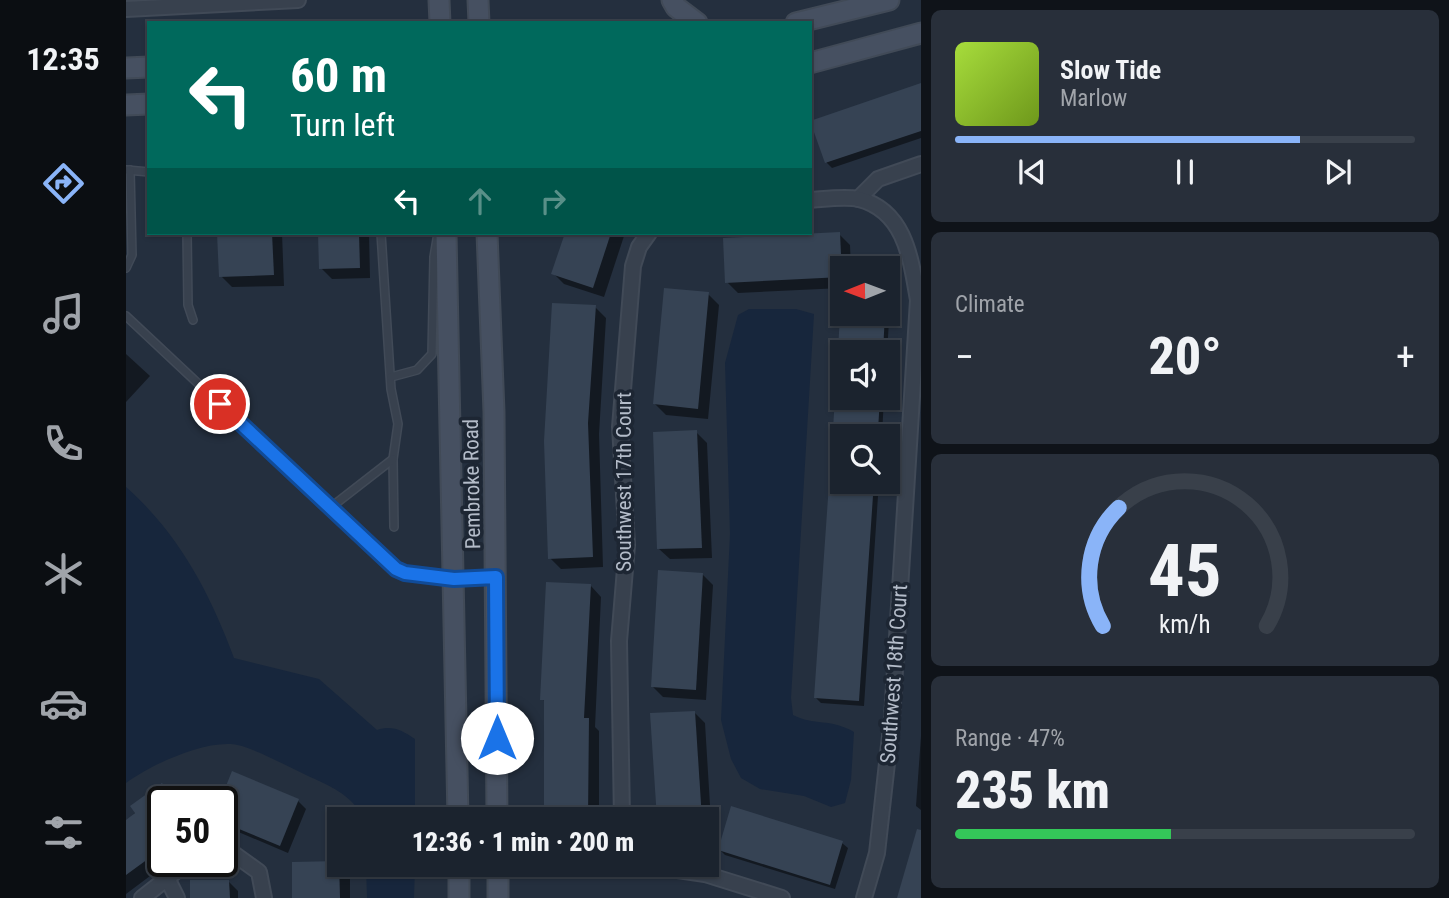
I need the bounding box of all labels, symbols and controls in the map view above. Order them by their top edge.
text: 12:35 [26,40,100,78]
text: 60 m [290,47,387,104]
icon: left [175,49,266,140]
text: Slow Tide [1060,55,1161,85]
text: Marlow [1060,85,1127,112]
text: Turn left [290,106,395,144]
icon: previous [1013,153,1051,191]
icon: pause [1166,153,1204,191]
icon: next [1319,153,1357,191]
icon: directions [39,159,88,208]
icon: left [388,182,426,220]
icon: ahead [461,182,499,220]
icon: right [534,182,572,220]
north arrow [830,256,900,326]
map controls [830,256,900,494]
icon: music [39,289,88,338]
text: Climate [955,291,1025,318]
text: 20° [1148,326,1222,387]
text: − [955,335,974,379]
text: + [1396,335,1415,379]
button: sound [830,340,900,410]
pin [190,374,250,434]
icon: arrive [201,385,239,423]
street label: Southwest 17th Court [612,392,636,572]
icon: phone [39,419,88,468]
street label: Pembroke Road [459,419,485,549]
button: search [830,424,900,494]
text: 45 [1148,528,1222,614]
icon: climate [39,549,88,598]
street label: Southwest 18th Court [876,584,912,764]
text: km/h [1159,610,1211,639]
icon: car [39,679,88,728]
position arrow [460,701,534,775]
text: Range · 47% [955,725,1065,752]
text: 235 km [955,760,1110,821]
speed limit sign: 50 [147,786,238,877]
icon: filters [39,808,88,857]
text: 12:36 · 1 min · 200 m [412,827,634,857]

